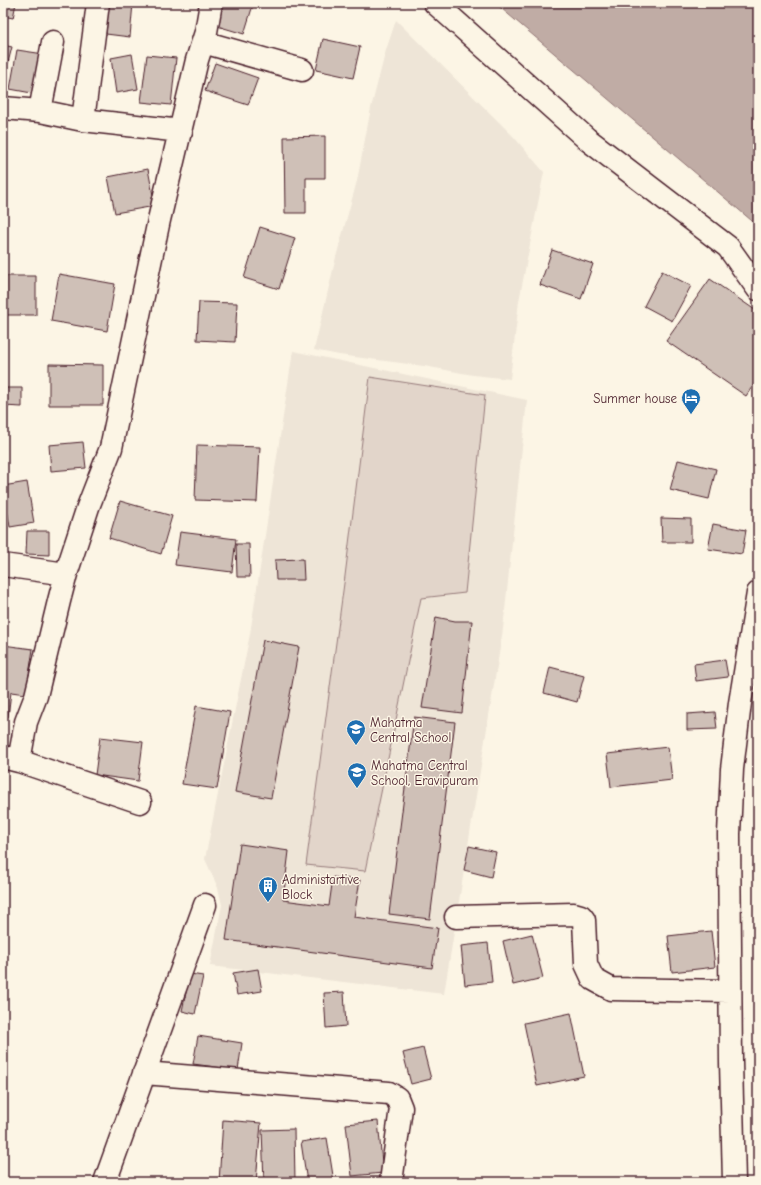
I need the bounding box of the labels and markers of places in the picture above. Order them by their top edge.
hotel icon: Summer house [680,387,702,415]
place label: Summer house [593,391,677,406]
place label: Mahatma Central School [370,715,451,745]
school or university icon: Mahatma Central School [345,718,367,746]
place label: Mahatma Central School, Eravipuram [371,758,478,788]
school or university icon: Mahatma Central School, Eravipuram [346,761,368,789]
place label: Administartive Block [282,872,360,902]
building icon: Administartive Block [257,875,279,903]

